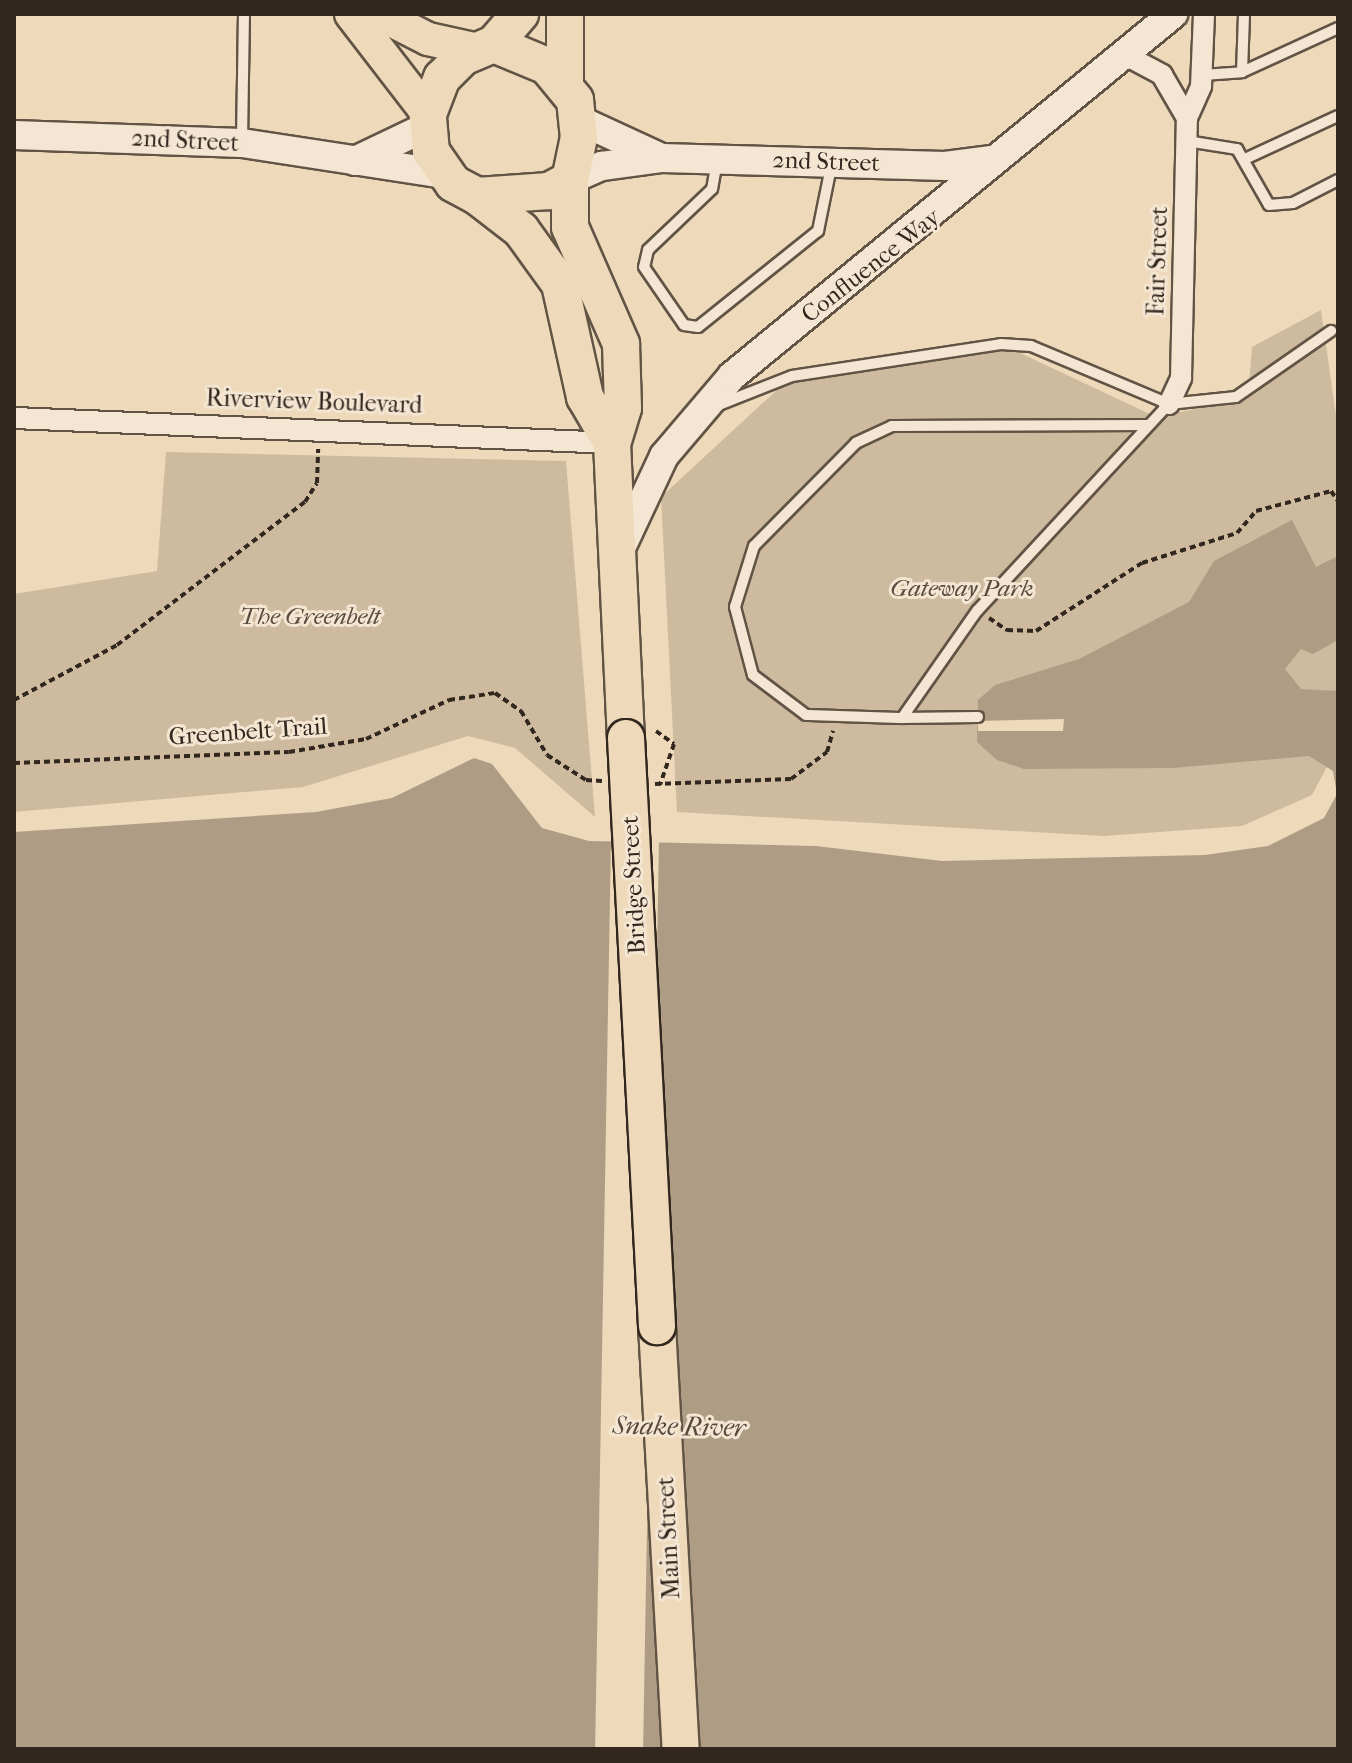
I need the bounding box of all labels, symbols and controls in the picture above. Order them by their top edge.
street label: 2nd Street [130,124,240,158]
street label: 2nd Street [772,146,880,178]
street label: Confluence Way [796,203,946,329]
street label: Fair Street [1142,206,1174,316]
street label: Riverview Boulevard [205,384,423,420]
park label: Gateway Park [890,575,1034,603]
park label: The Greenbelt [240,603,380,631]
street label: Greenbelt Trail [168,712,328,752]
street label: Bridge Street [616,815,652,955]
water label: Snake River [612,1410,746,1444]
street label: Main Street [651,1476,687,1600]

